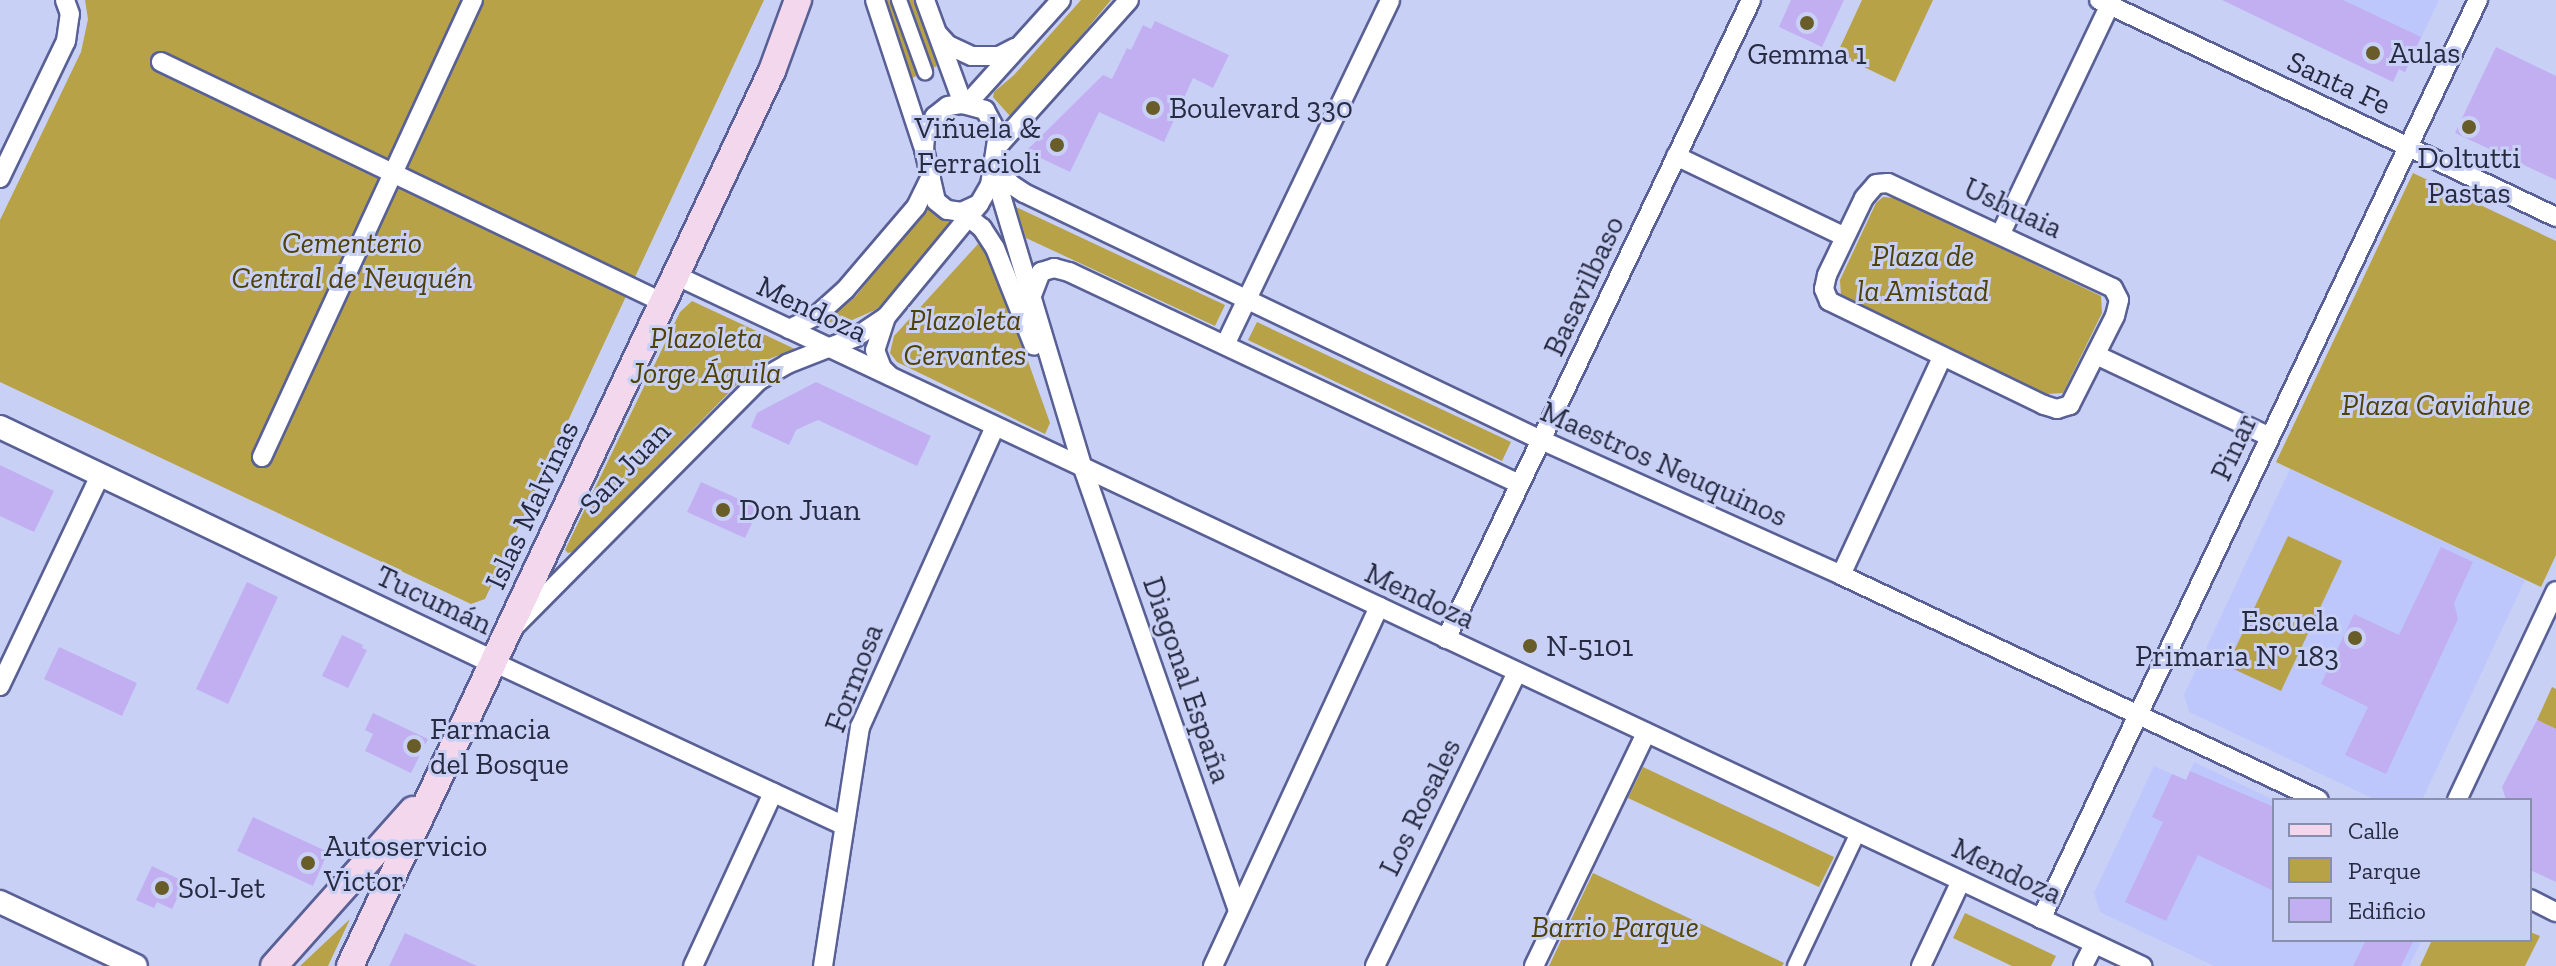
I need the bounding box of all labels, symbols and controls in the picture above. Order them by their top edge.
marker: Gemma 1 [1798,14,1816,32]
place label: Aulas [2389,35,2460,71]
place label: Gemma 1 [1747,36,1867,72]
street label: Santa Fe [2281,43,2397,123]
marker: Aulas [2364,44,2382,62]
place label: Boulevard 330 [1169,90,1353,126]
marker: Boulevard 330 [1144,99,1162,117]
place label: Viñuela & Ferracioli [914,110,1041,180]
marker: Doltutti Pastas [2460,118,2478,136]
marker: Viñuela & Ferracioli [1048,136,1066,154]
place label: Doltutti Pastas [2417,140,2521,210]
street label: Ushuaia [1958,170,2068,246]
street label: Basavilbaso [1536,210,1632,362]
park label: Cementerio Central de Neuquén [231,225,473,296]
park label: Plaza de la Amistad [1857,238,1989,308]
street label: Mendoza [751,268,873,350]
park label: Plazoleta Cervantes [903,302,1027,372]
park label: Plazoleta Jorge Águila [630,320,782,390]
park label: Plaza Caviahue [2341,387,2531,423]
street label: Maestros Neuquinos [1535,393,1793,535]
street label: Pinar [2203,408,2265,486]
street label: San Juan [572,414,678,522]
street label: Islas Malvinas [477,415,587,595]
place label: Don Juan [739,492,861,528]
marker: Don Juan [714,501,732,519]
street label: Mendoza [1359,555,1481,637]
street label: Tucumán [370,558,498,642]
street label: Diagonal España [1135,572,1239,788]
place label: Escuela Primaria N° 183 [2135,603,2339,674]
street label: Formosa [817,619,891,737]
place label: N-5101 [1546,628,1633,664]
marker: Escuela Primaria N° 183 [2346,629,2364,647]
marker: N-5101 [1521,637,1539,655]
place label: Farmacia del Bosque [430,711,569,782]
street label: Los Rosales [1371,733,1469,881]
marker: Farmacia del Bosque [405,737,423,755]
legend [2272,798,2532,942]
text: Calle [2348,816,2399,845]
place label: Autoservicio Victor [324,828,487,898]
street label: Mendoza [1946,830,2068,912]
marker: Autoservicio Victor [299,854,317,872]
text: Parque [2348,856,2421,885]
place label: Sol-Jet [178,870,265,906]
marker: Sol-Jet [153,879,171,897]
text: Edificio [2348,896,2426,925]
park label: Barrio Parque [1531,909,1699,945]

